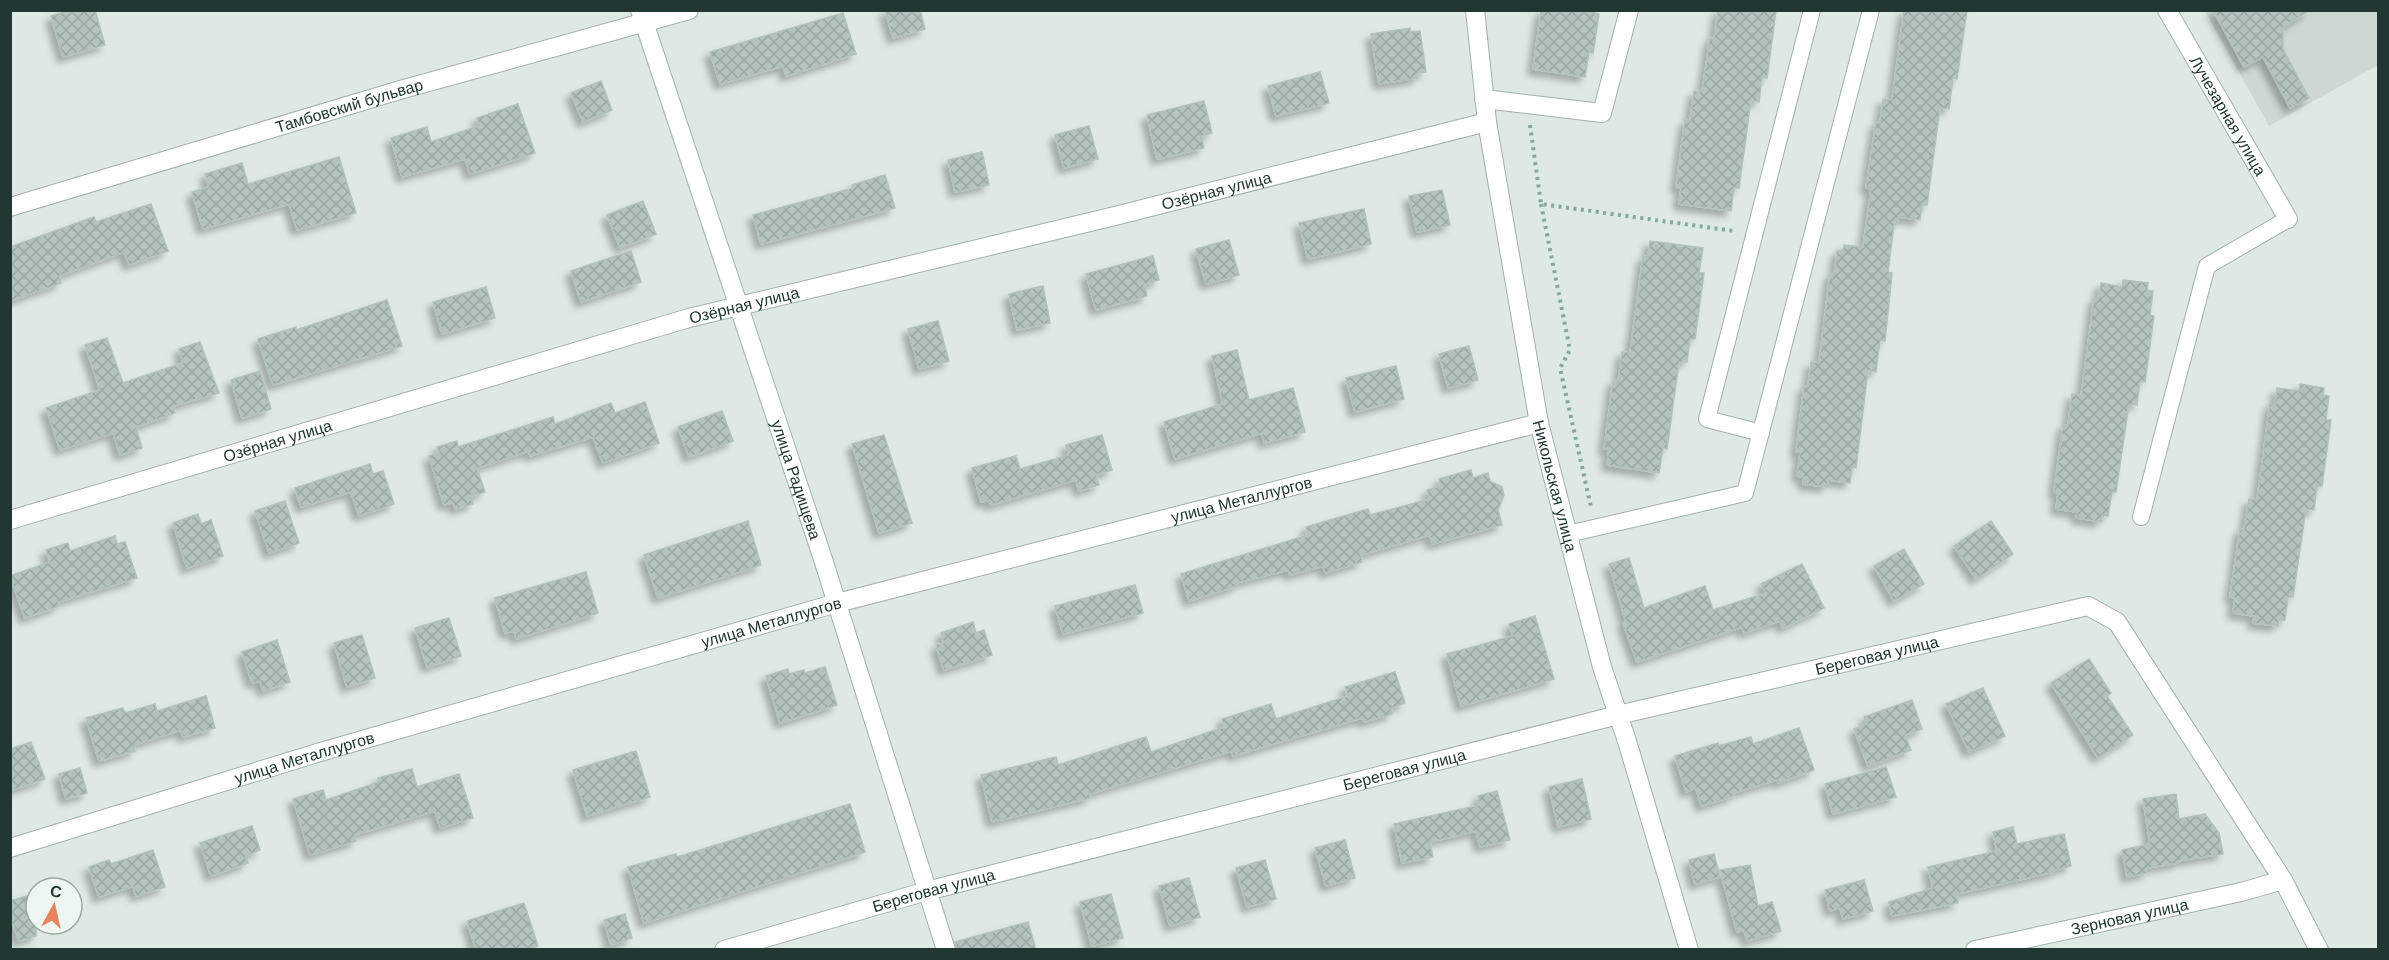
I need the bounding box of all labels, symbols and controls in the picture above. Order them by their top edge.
street label: Лучезарная улица [2187,53,2270,179]
street label: Тамбовский бульвар [273,76,425,135]
street label: Озёрная улица [1160,168,1273,212]
street label: Озёрная улица [687,283,801,326]
street label: Озёрная улица [221,416,334,465]
street label: улица Радищева [769,418,824,542]
street label: Никольская улица [1530,418,1580,554]
street label: улица Металлургов [1169,473,1314,526]
street label: улица Металлургов [699,594,843,650]
street label: Береговая улица [1813,632,1940,678]
street label: улица Металлургов [233,728,376,786]
street label: Береговая улица [1341,746,1468,793]
street label: Береговая улица [870,866,997,915]
north arrow [24,876,84,936]
text: С [49,882,63,901]
street label: Зерновая улица [2069,895,2190,937]

